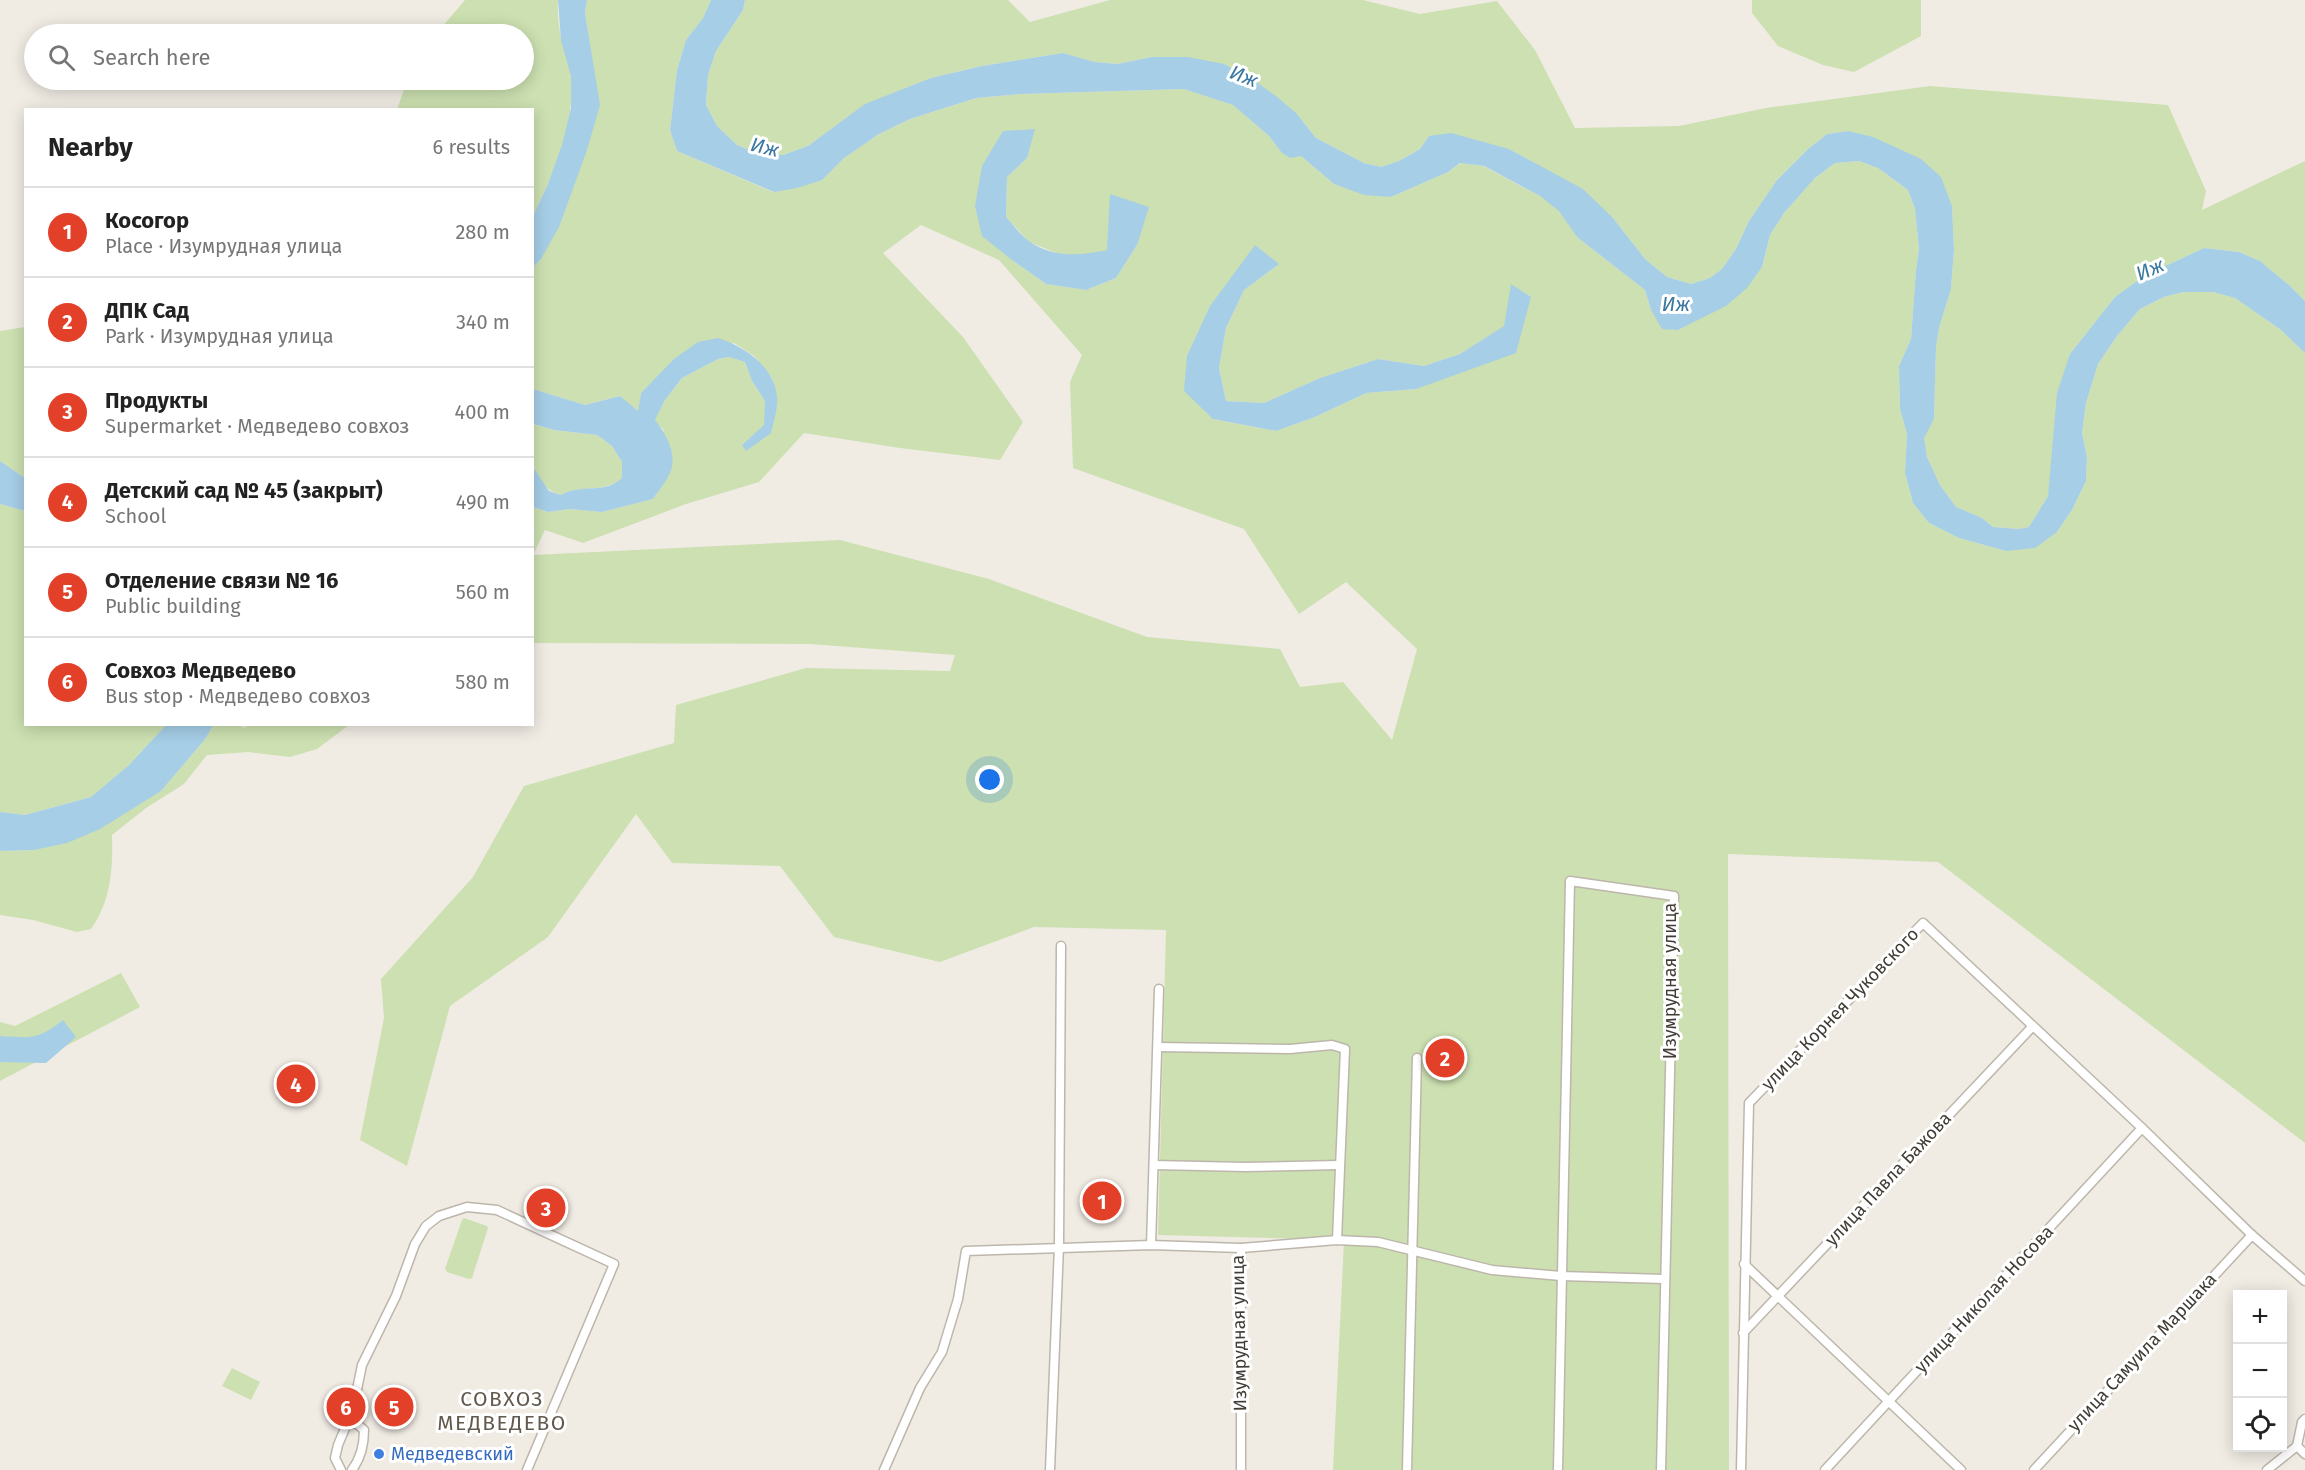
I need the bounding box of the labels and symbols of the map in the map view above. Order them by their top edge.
water label: Иж [1226,60,1262,92]
water label: Иж [748,132,782,162]
water label: Иж [2132,252,2168,286]
water label: Иж [1662,292,1690,316]
your location [975,765,1004,794]
street label: Изумрудная улица [1659,903,1681,1059]
street label: улица Корнея Чуковского [1757,923,1923,1095]
pin: 2 [1426,1036,1464,1080]
pin: 4 [276,1062,316,1106]
street label: улица Павла Бажова [1820,1107,1956,1251]
pin: 1 [1082,1178,1122,1224]
pin: 3 [526,1186,566,1230]
street label: улица Николая Носова [1910,1221,2058,1377]
street label: Изумрудная улица [1227,1255,1251,1411]
street label: улица Самуила Маршака [2063,1268,2221,1436]
pin: 6 [326,1384,366,1430]
pin: 5 [374,1384,414,1430]
district label: СОВХОЗ МЕДВЕДЕВО [437,1386,567,1436]
place label: Медведевский [391,1443,514,1465]
marker: Медведевский [372,1447,386,1461]

